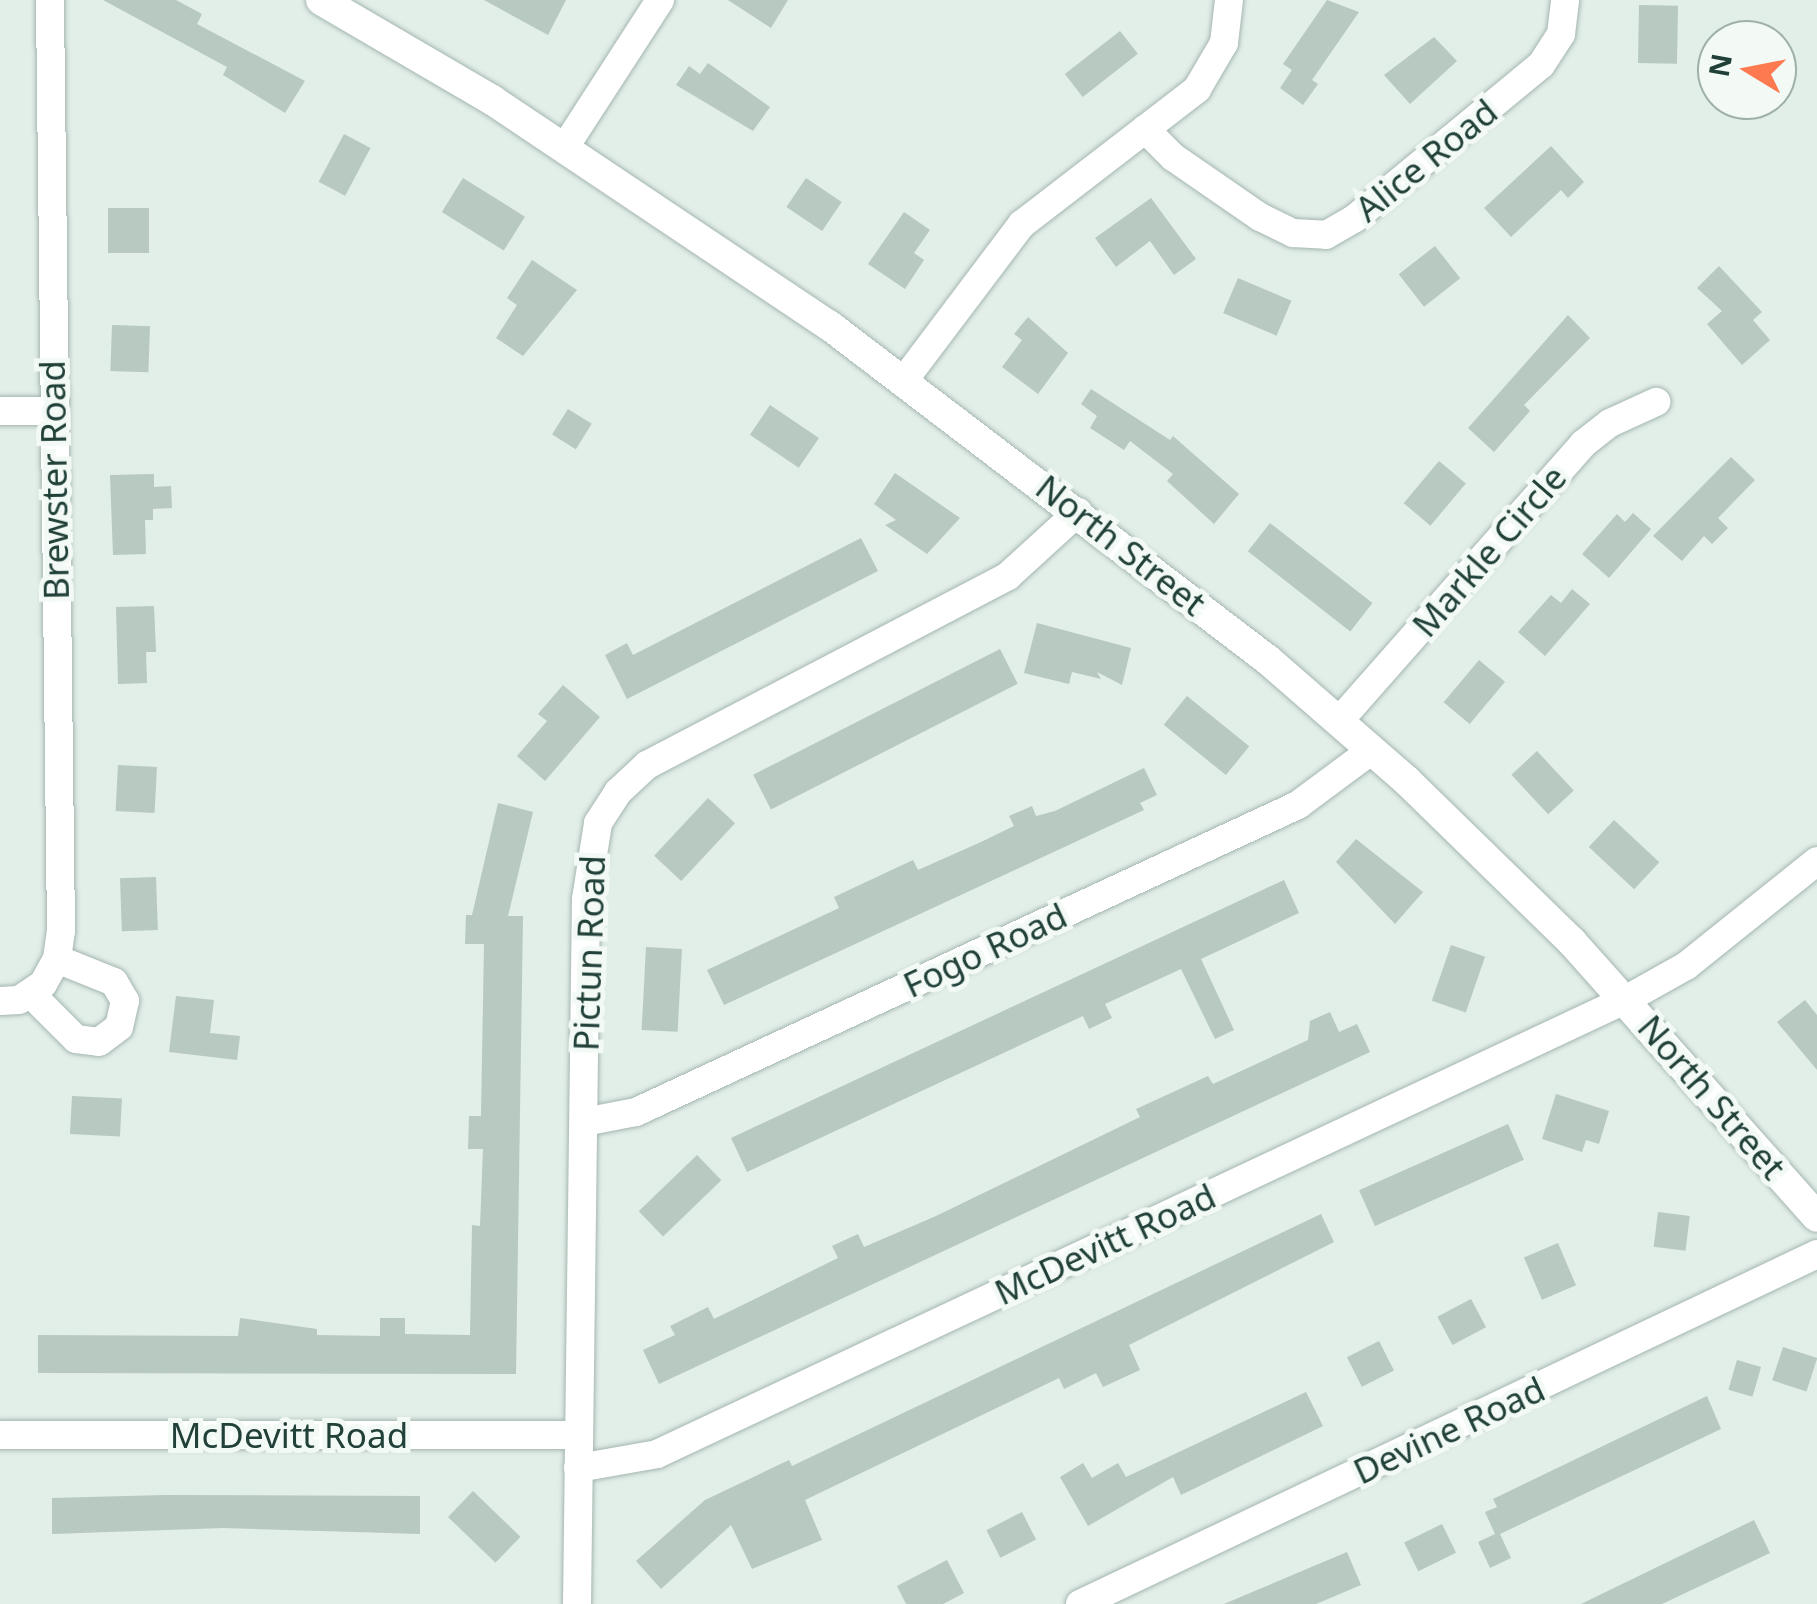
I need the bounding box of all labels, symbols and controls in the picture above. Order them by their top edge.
north arrow [1697,20,1797,120]
text: N [1699,51,1740,80]
street label: Alice Road [1347,90,1505,230]
street label: Brewster Road [31,360,77,600]
street label: Markle Circle [1403,457,1575,645]
street label: North Street [1028,466,1214,624]
street label: Pictun Road [565,854,613,1052]
street label: Fogo Road [897,894,1073,1006]
street label: North Street [1629,1007,1795,1187]
street label: McDevitt Road [988,1175,1222,1313]
street label: Devine Road [1347,1367,1551,1493]
street label: McDevitt Road [170,1414,408,1456]

